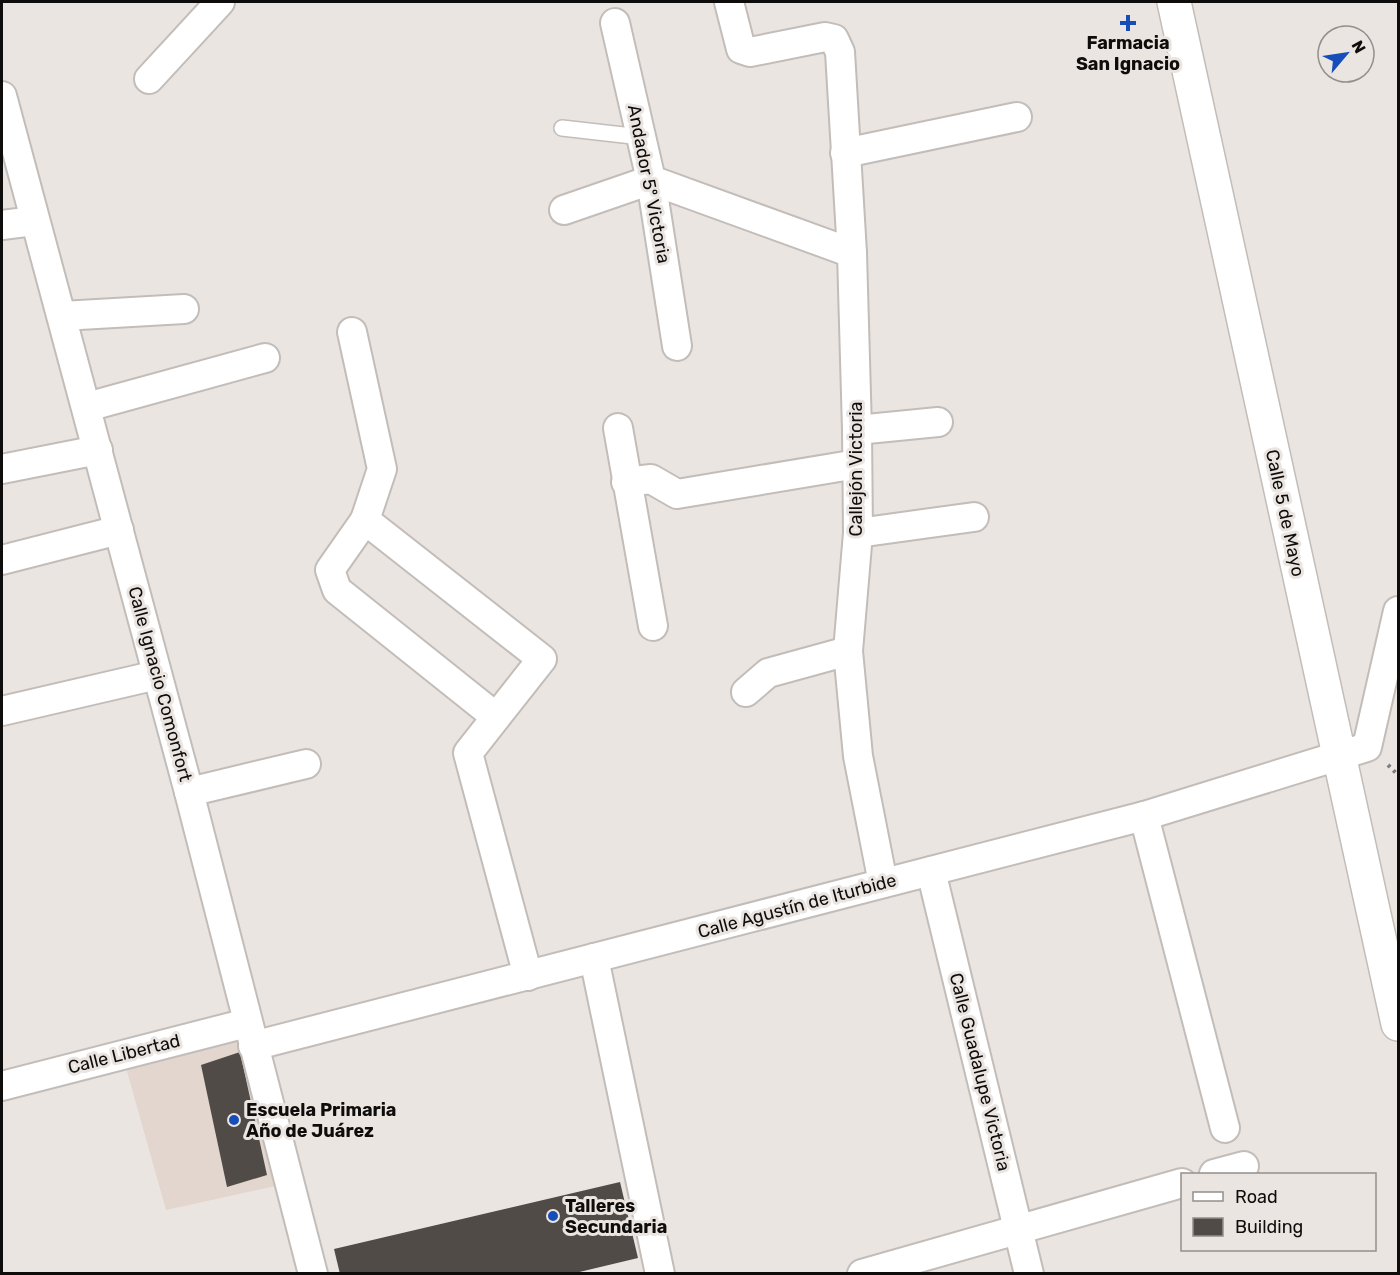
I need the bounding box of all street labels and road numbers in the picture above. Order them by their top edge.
street label: Andador 5º Victoria [623,103,675,265]
street label: Callejón Victoria [845,401,867,537]
street label: Calle 5 de Mayo [1261,447,1309,579]
street label: Calle Ignacio Comonfort [123,584,197,784]
street label: Calle Agustín de Iturbide [695,869,899,943]
street label: Calle Guadalupe Victoria [945,971,1015,1173]
street label: Calle Libertad [66,1029,182,1079]

